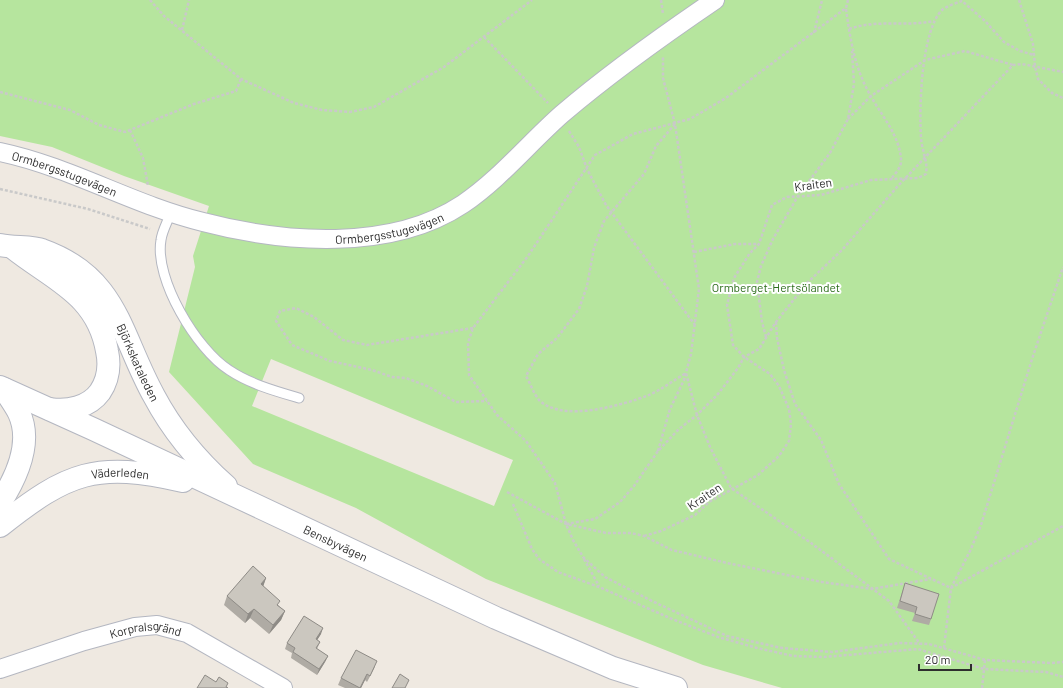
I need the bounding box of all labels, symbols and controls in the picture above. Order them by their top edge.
street label: Ormbergsstugevägen [10,148,119,199]
street label: Kraiten [793,174,833,194]
street label: Ormbergsstugevägen [335,209,446,246]
park label: Ormberget-Hertsölandet [712,280,840,294]
street label: Björkskataleden [115,321,163,404]
street label: Väderleden [90,465,150,481]
street label: Kraiten [684,480,724,512]
street label: Bensbyvägen [301,522,370,564]
street label: Korpralsgränd [108,618,183,641]
scale bar [919,646,971,672]
text: 20 m [925,652,951,666]

